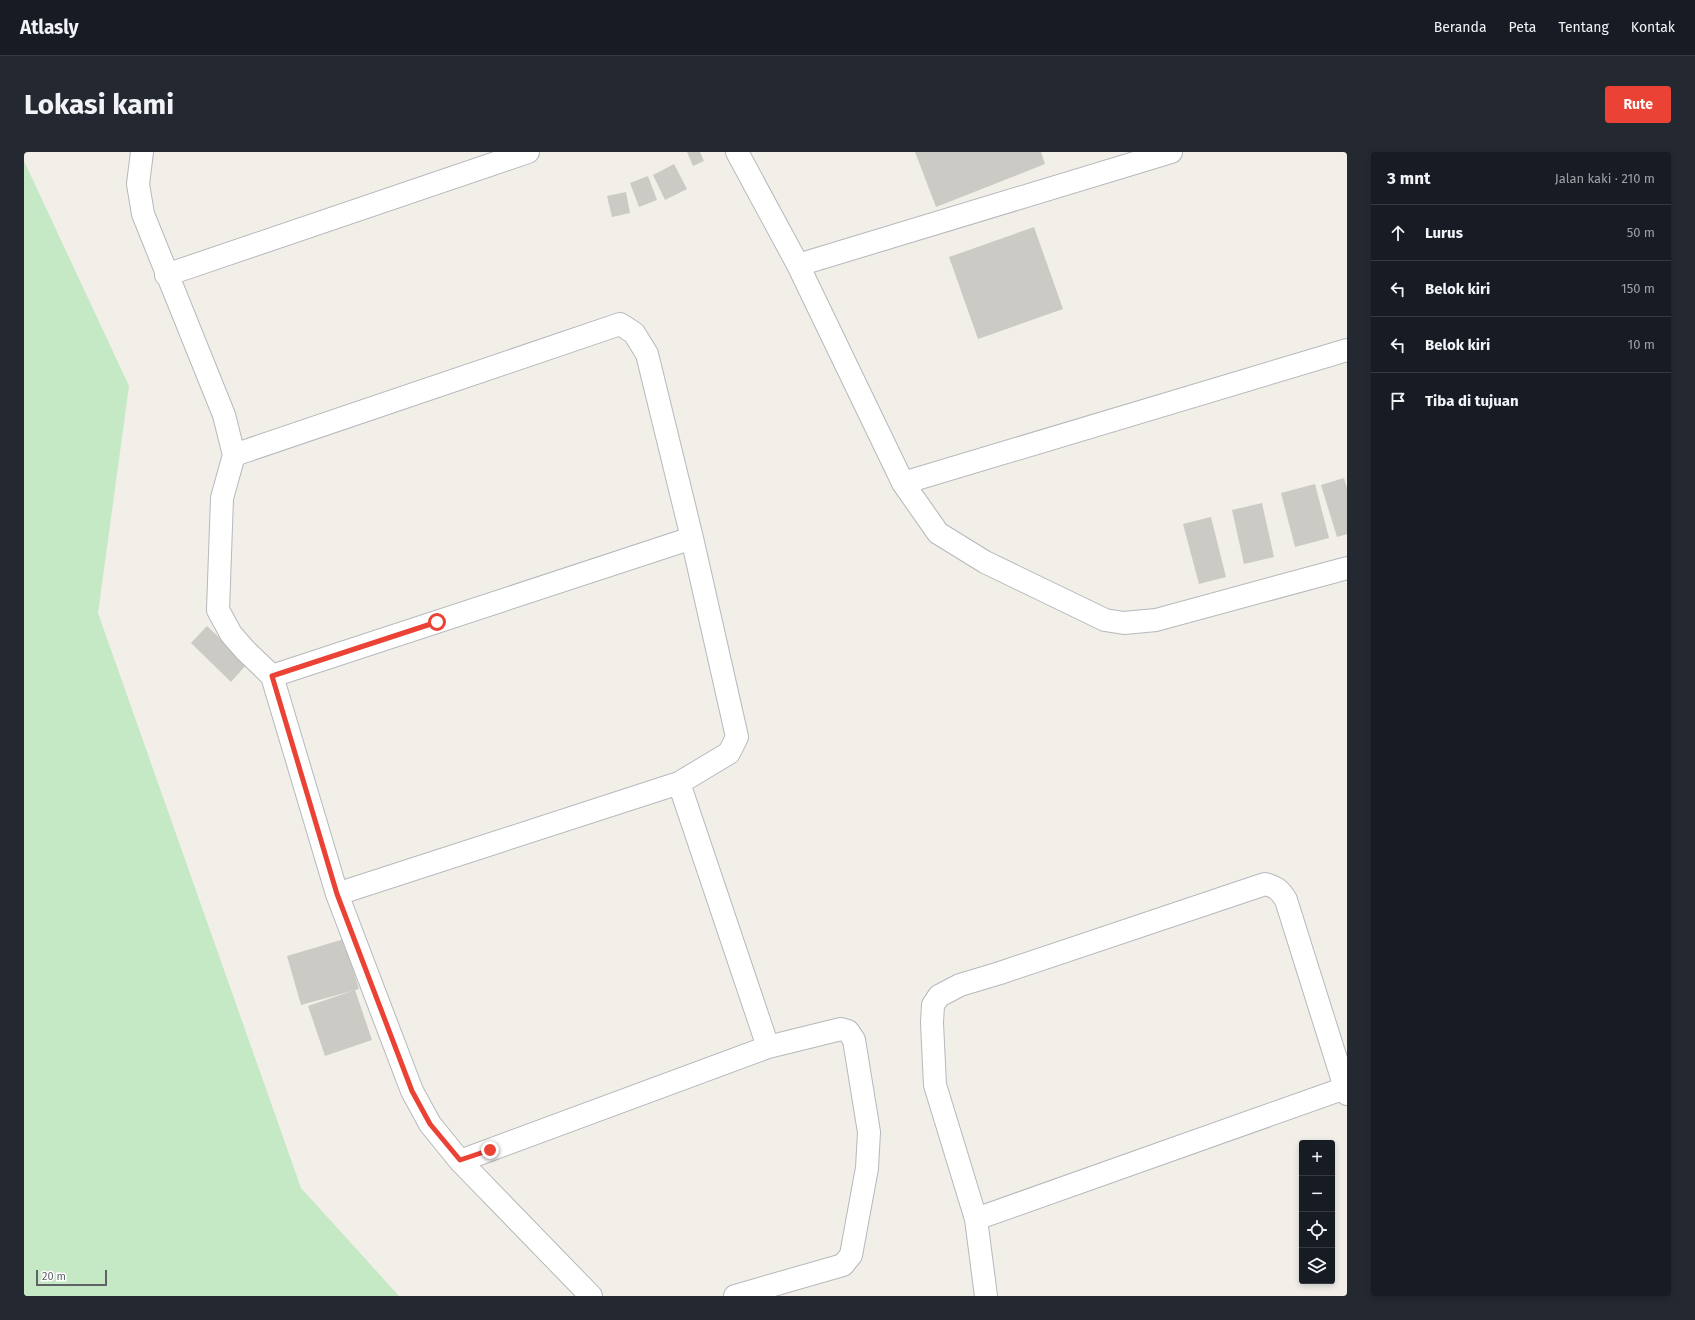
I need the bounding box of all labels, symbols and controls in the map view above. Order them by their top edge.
text: Atlasly [20,16,79,39]
text: Beranda [1434,19,1487,36]
text: Peta [1509,19,1536,36]
text: Tentang [1558,19,1609,36]
text: Kontak [1631,19,1675,36]
button: Rute [1605,86,1671,123]
text: Lokasi kami [24,88,174,121]
text: 3 mnt [1387,168,1431,189]
text: Jalan kaki · 210 m [1555,171,1655,186]
icon: ahead [1387,222,1409,244]
text: Lurus [1425,224,1463,242]
text: 50 m [1627,225,1655,240]
icon: left [1387,278,1409,300]
text: Belok kiri [1425,280,1490,298]
text: 150 m [1621,281,1655,296]
icon: left [1387,334,1409,356]
text: Belok kiri [1425,336,1490,354]
text: 10 m [1628,337,1655,352]
icon: arrive [1387,390,1409,412]
text: Tiba di tujuan [1425,392,1519,410]
route start [428,613,446,631]
map controls [1299,1140,1335,1284]
button: + [1299,1140,1335,1176]
route end [481,1141,499,1159]
button: − [1299,1176,1335,1212]
button: locate [1299,1212,1335,1248]
button: layers [1299,1248,1335,1284]
scale bar [36,1268,107,1287]
text: 20 m [42,1270,66,1283]

